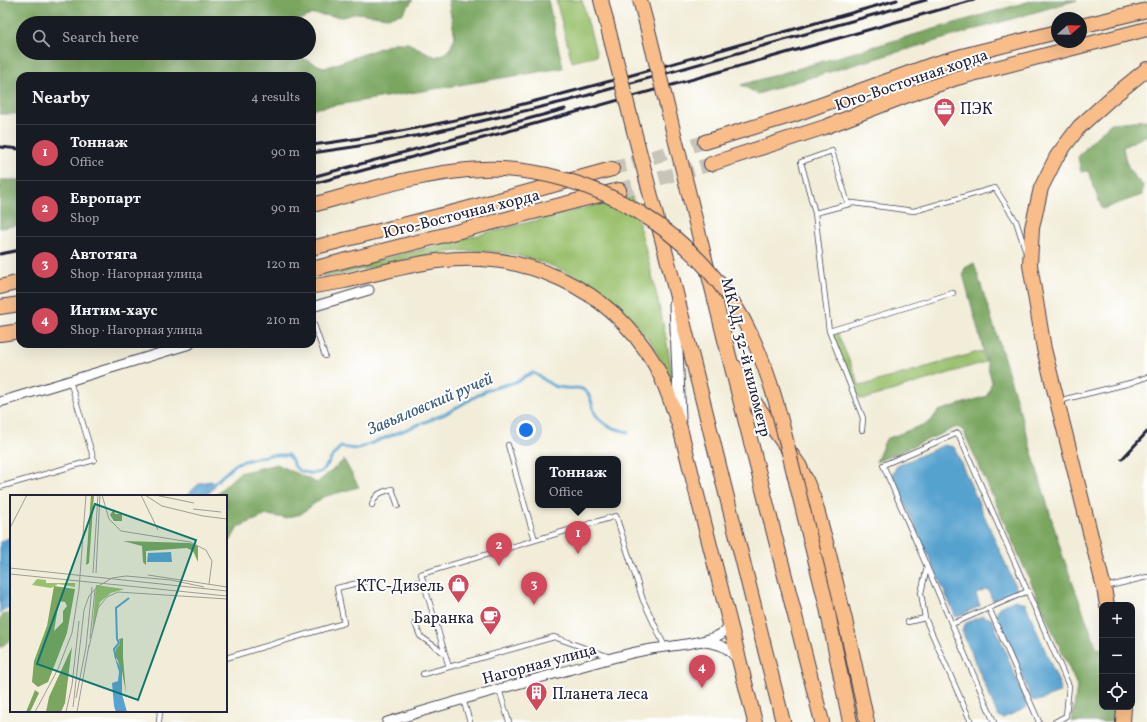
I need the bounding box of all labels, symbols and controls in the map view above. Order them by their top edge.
north arrow [1051,12,1087,48]
search box [16,16,316,60]
icon: search [30,27,52,49]
text: Search here [62,28,139,49]
street label: Юго-Восточная хорда [832,44,991,117]
text: Nearby [32,87,90,110]
text: 4 results [251,89,300,107]
office icon: ПЭК [932,95,958,128]
place label: ПЭК [960,99,993,121]
text: Тоннаж [70,133,128,154]
text: 1 [42,144,48,162]
text: 90 m [271,144,300,162]
text: Office [70,154,104,172]
street label: Юго-Восточная хорда [381,185,542,245]
text: Европарт [70,189,141,210]
text: 2 [42,200,48,218]
text: 90 m [271,200,300,218]
text: Shop [70,210,99,228]
text: Автотяга [70,245,137,266]
text: 3 [42,256,48,274]
text: 120 m [266,256,300,274]
text: Shop · Нагорная улица [70,266,203,284]
street label: МКАД, 32-й километр [715,276,775,439]
text: Интим-хаус [70,301,158,322]
text: 4 [41,312,49,330]
text: 210 m [266,312,300,330]
text: Shop · Нагорная улица [70,322,203,340]
water label: Завьяловский ручей [363,367,497,442]
your location [516,420,536,440]
popup [535,456,621,508]
text: Тоннаж [549,463,607,484]
text: Office [549,484,583,502]
inset map [10,495,227,712]
pin: 1 [565,521,591,554]
pin: 2 [486,533,512,566]
shop icon: КТС-Дизель [446,572,472,605]
pin: 3 [521,572,547,605]
place label: КТС-Дизель [356,576,444,598]
map controls [1099,602,1135,710]
button: + [1099,602,1135,638]
cafe icon: Баранка [477,604,503,637]
place label: Баранка [413,608,474,630]
button: − [1099,638,1135,674]
street label: Нагорная улица [480,639,599,691]
pin: 4 [689,655,715,688]
button: locate [1099,674,1135,710]
building icon: Планета леса [523,680,549,713]
place label: Планета леса [552,684,648,706]

